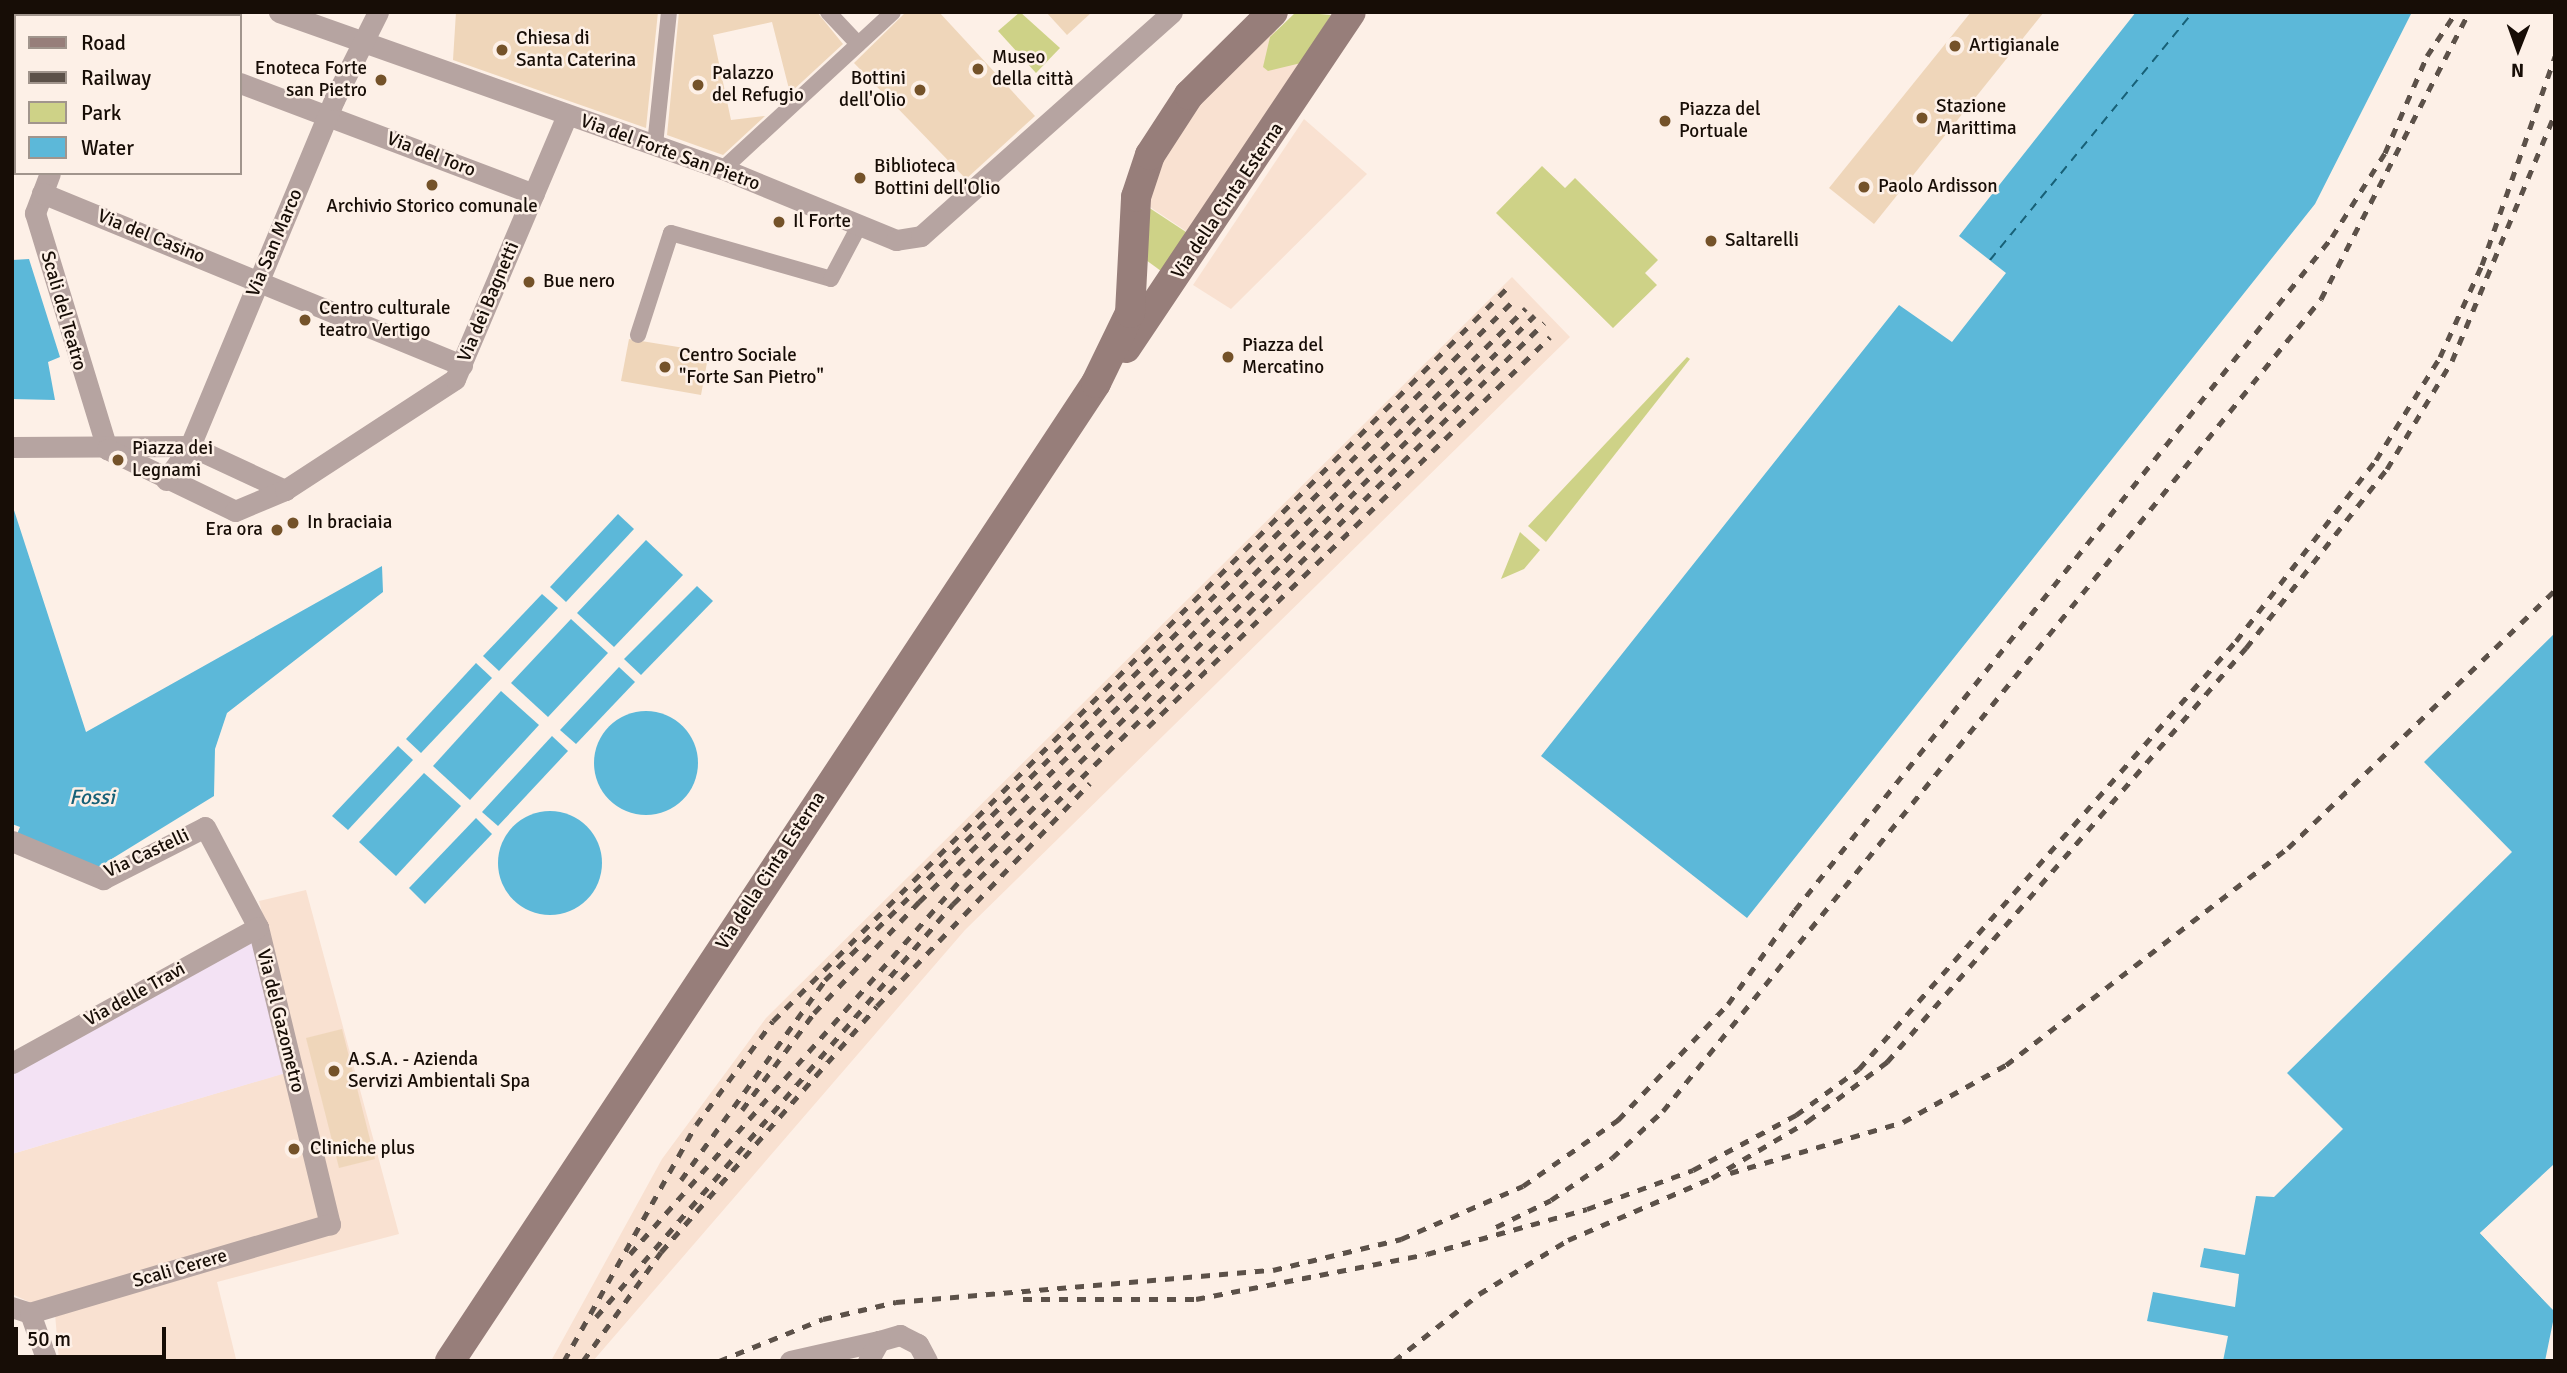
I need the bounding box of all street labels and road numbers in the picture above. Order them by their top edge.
street label: Via del Forte San Pietro [577,110,763,196]
street label: Via della Cinta Esterna [1167,118,1289,284]
street label: Via del Toro [383,128,479,182]
street label: Via San Marco [242,186,308,300]
street label: Via del Casino [94,205,208,269]
street label: Via dei Bagnetti [453,238,525,366]
street label: Scali del Teatro [35,249,91,373]
street label: Via della Cinta Esterna [711,788,831,954]
street label: Via Castelli [101,824,193,884]
street label: Via del Gazometro [251,947,309,1095]
street label: Via delle Travi [80,958,190,1032]
street label: Scali Cerere [130,1245,230,1293]

